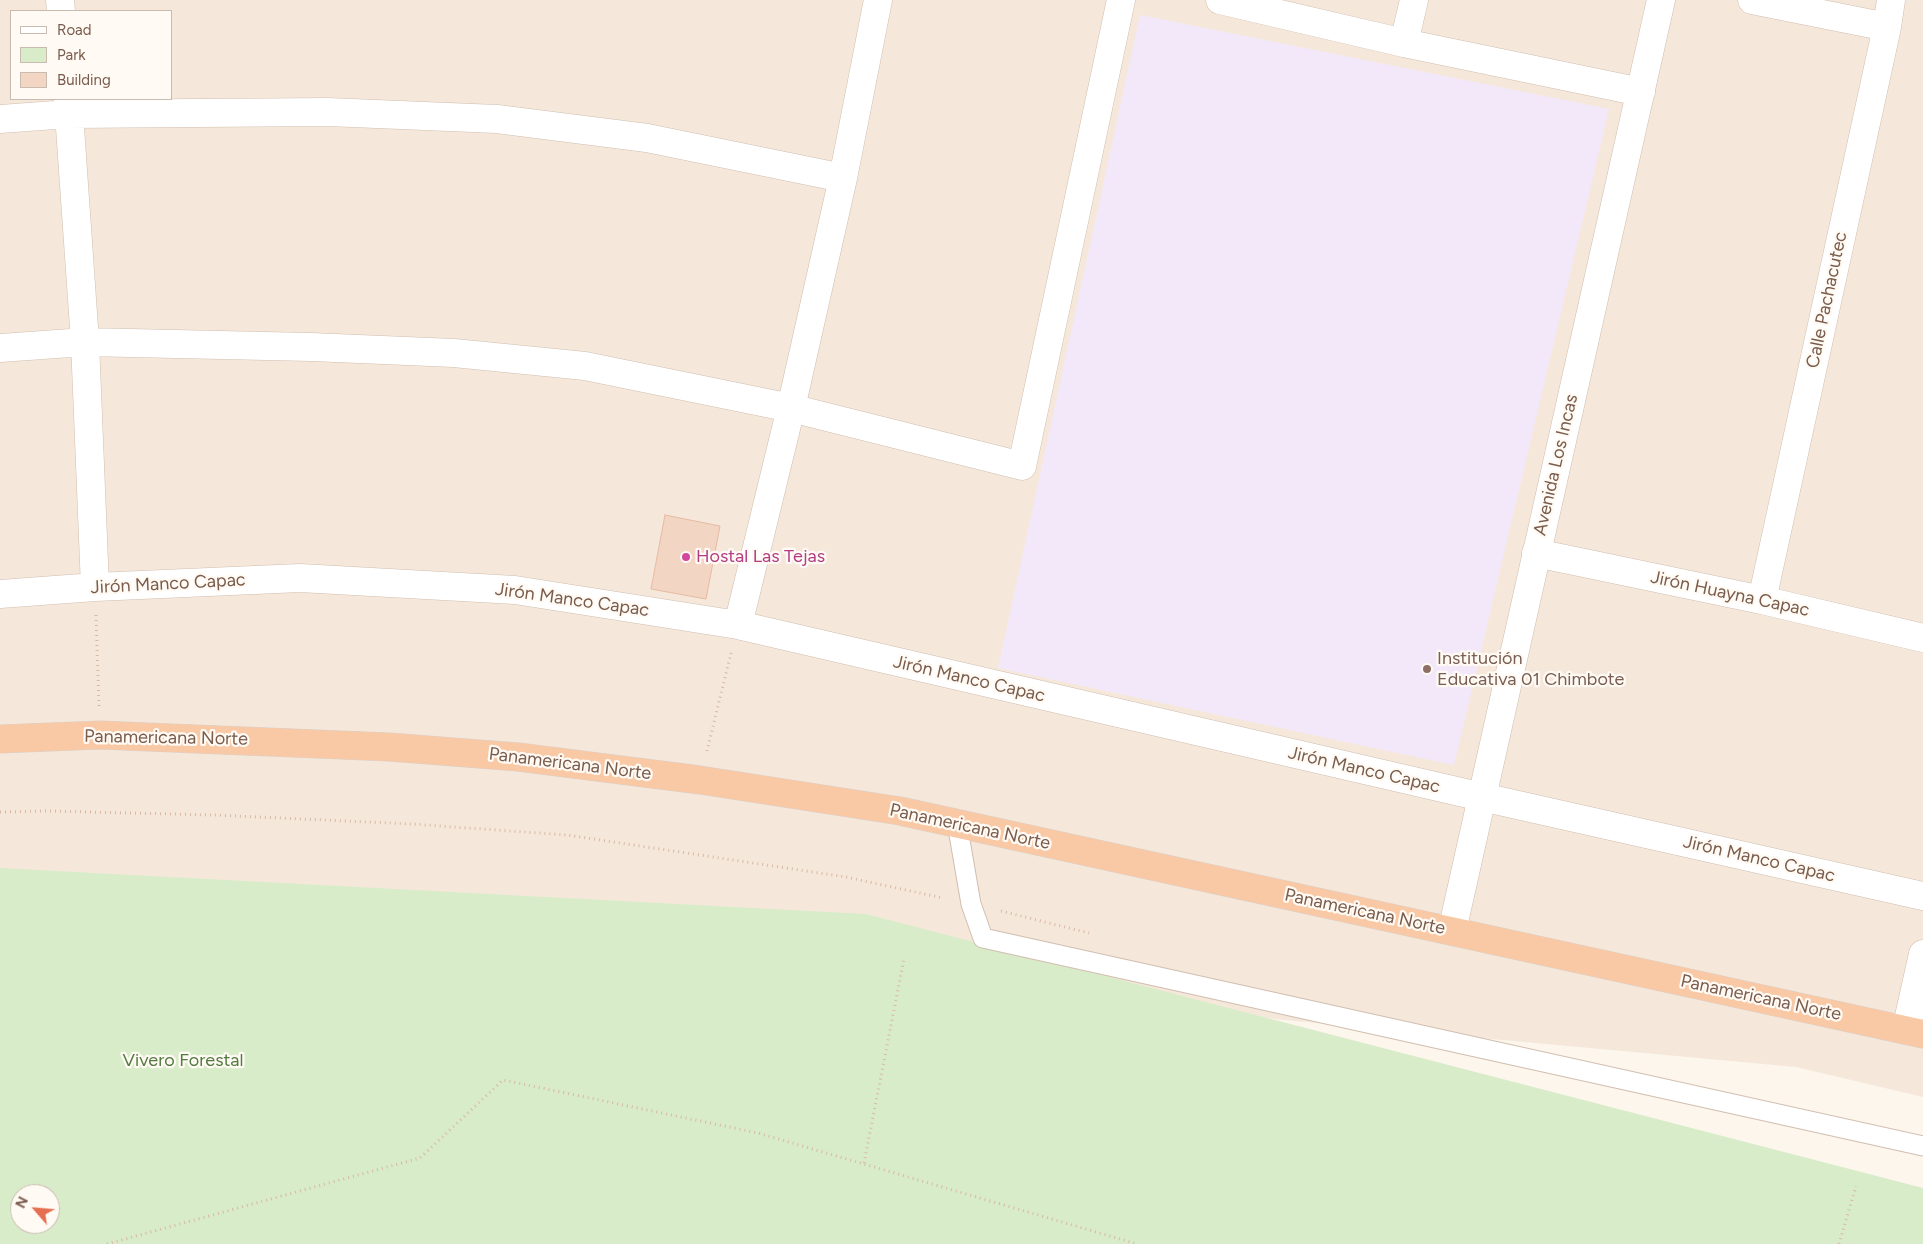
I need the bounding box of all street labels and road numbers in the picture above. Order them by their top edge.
street label: Calle Pachacutec [1802,230,1852,370]
street label: Avenida Los Incas [1529,392,1583,538]
street label: Jirón Huayna Capac [1649,567,1811,621]
street label: Jirón Manco Capac [90,569,246,599]
street label: Jirón Manco Capac [494,579,650,621]
street label: Jirón Manco Capac [891,651,1047,707]
street label: Panamericana Norte [84,726,248,750]
street label: Jirón Manco Capac [1286,742,1442,798]
street label: Panamericana Norte [487,743,653,785]
street label: Panamericana Norte [888,799,1052,855]
street label: Jirón Manco Capac [1681,831,1837,887]
street label: Panamericana Norte [1283,884,1447,940]
street label: Panamericana Norte [1679,970,1843,1026]

